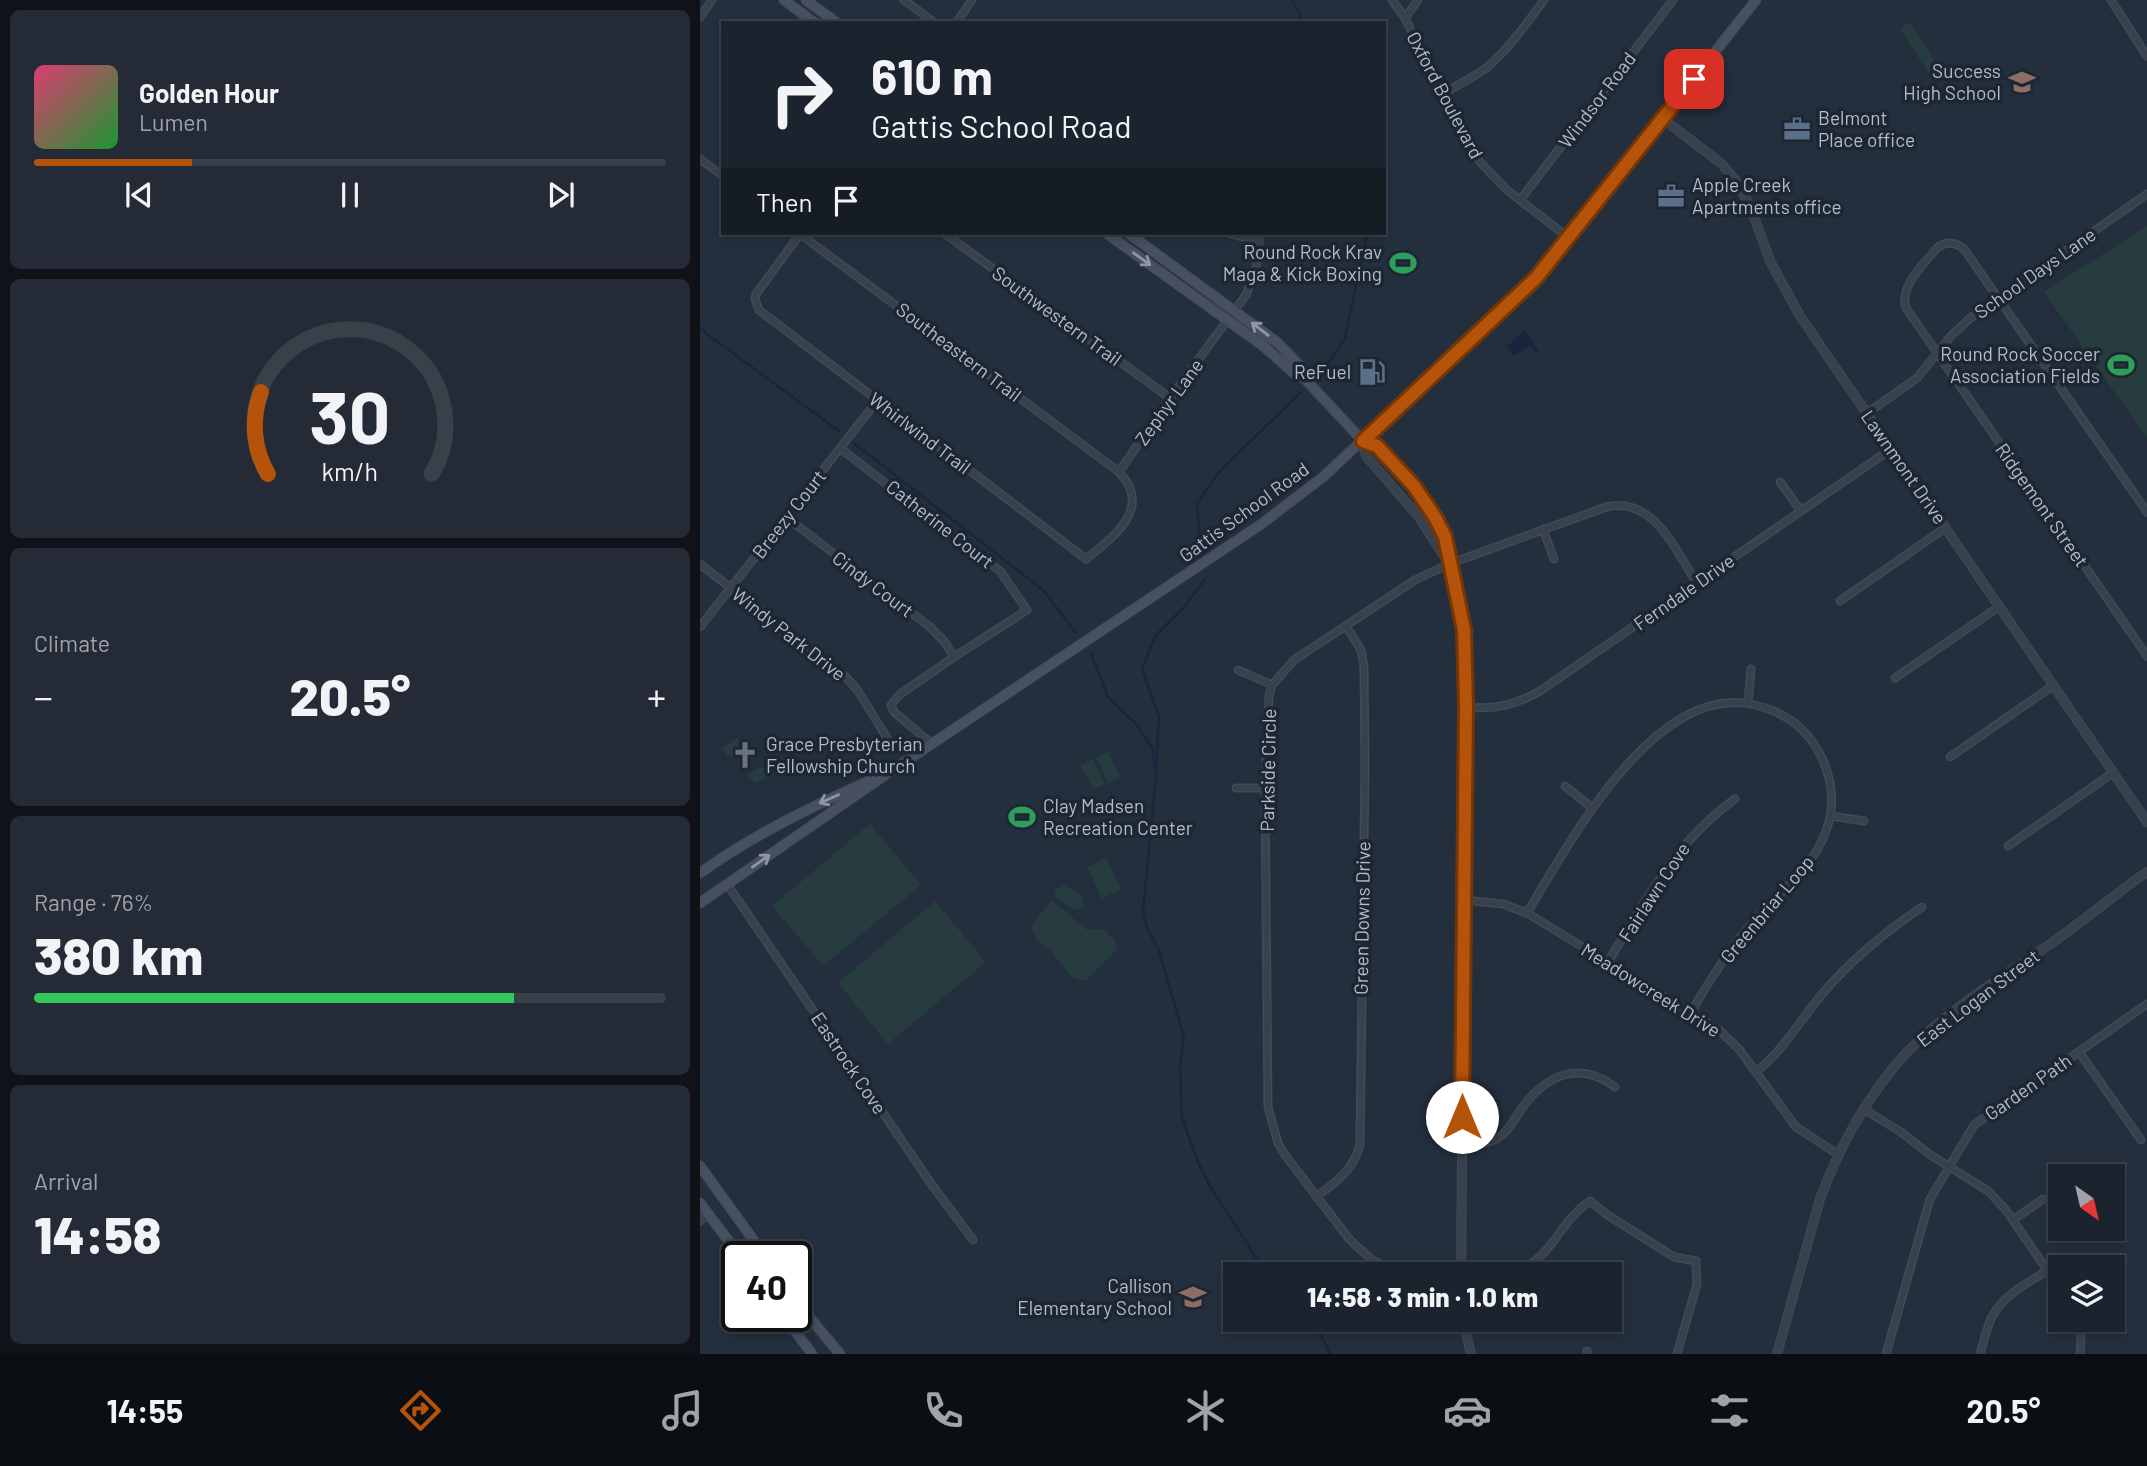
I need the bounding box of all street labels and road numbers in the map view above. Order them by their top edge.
street label: Oxford Boulevard [1402,27,1489,162]
street label: Windsor Road [1553,47,1640,152]
street label: School Days Lane [1970,222,2100,323]
street label: Southwestern Trail [988,261,1127,370]
street label: Southeastern Trail [892,297,1026,406]
street label: Zephyr Lane [1130,354,1208,449]
street label: Whirlwind Trail [865,387,976,478]
street label: Lawnmont Drive [1857,405,1952,528]
street label: Ridgemont Street [1991,438,2094,571]
street label: Gattis School Road [1174,457,1313,566]
street label: Breezy Court [747,465,830,563]
street label: Catherine Court [882,474,999,573]
street label: Cindy Court [828,546,918,622]
street label: Ferndale Drive [1629,548,1739,635]
street label: Windy Park Drive [728,582,851,685]
street label: Parkside Circle [1255,708,1280,832]
street label: Fairlawn Cove [1613,838,1694,946]
street label: Green Downs Drive [1349,841,1374,995]
street label: Greenbriar Loop [1715,850,1818,967]
street label: Meadowcreek Drive [1577,938,1725,1042]
street label: East Logan Street [1912,944,2044,1051]
street label: Eastrock Cove [807,1007,892,1118]
street label: Garden Path [1980,1048,2076,1125]

